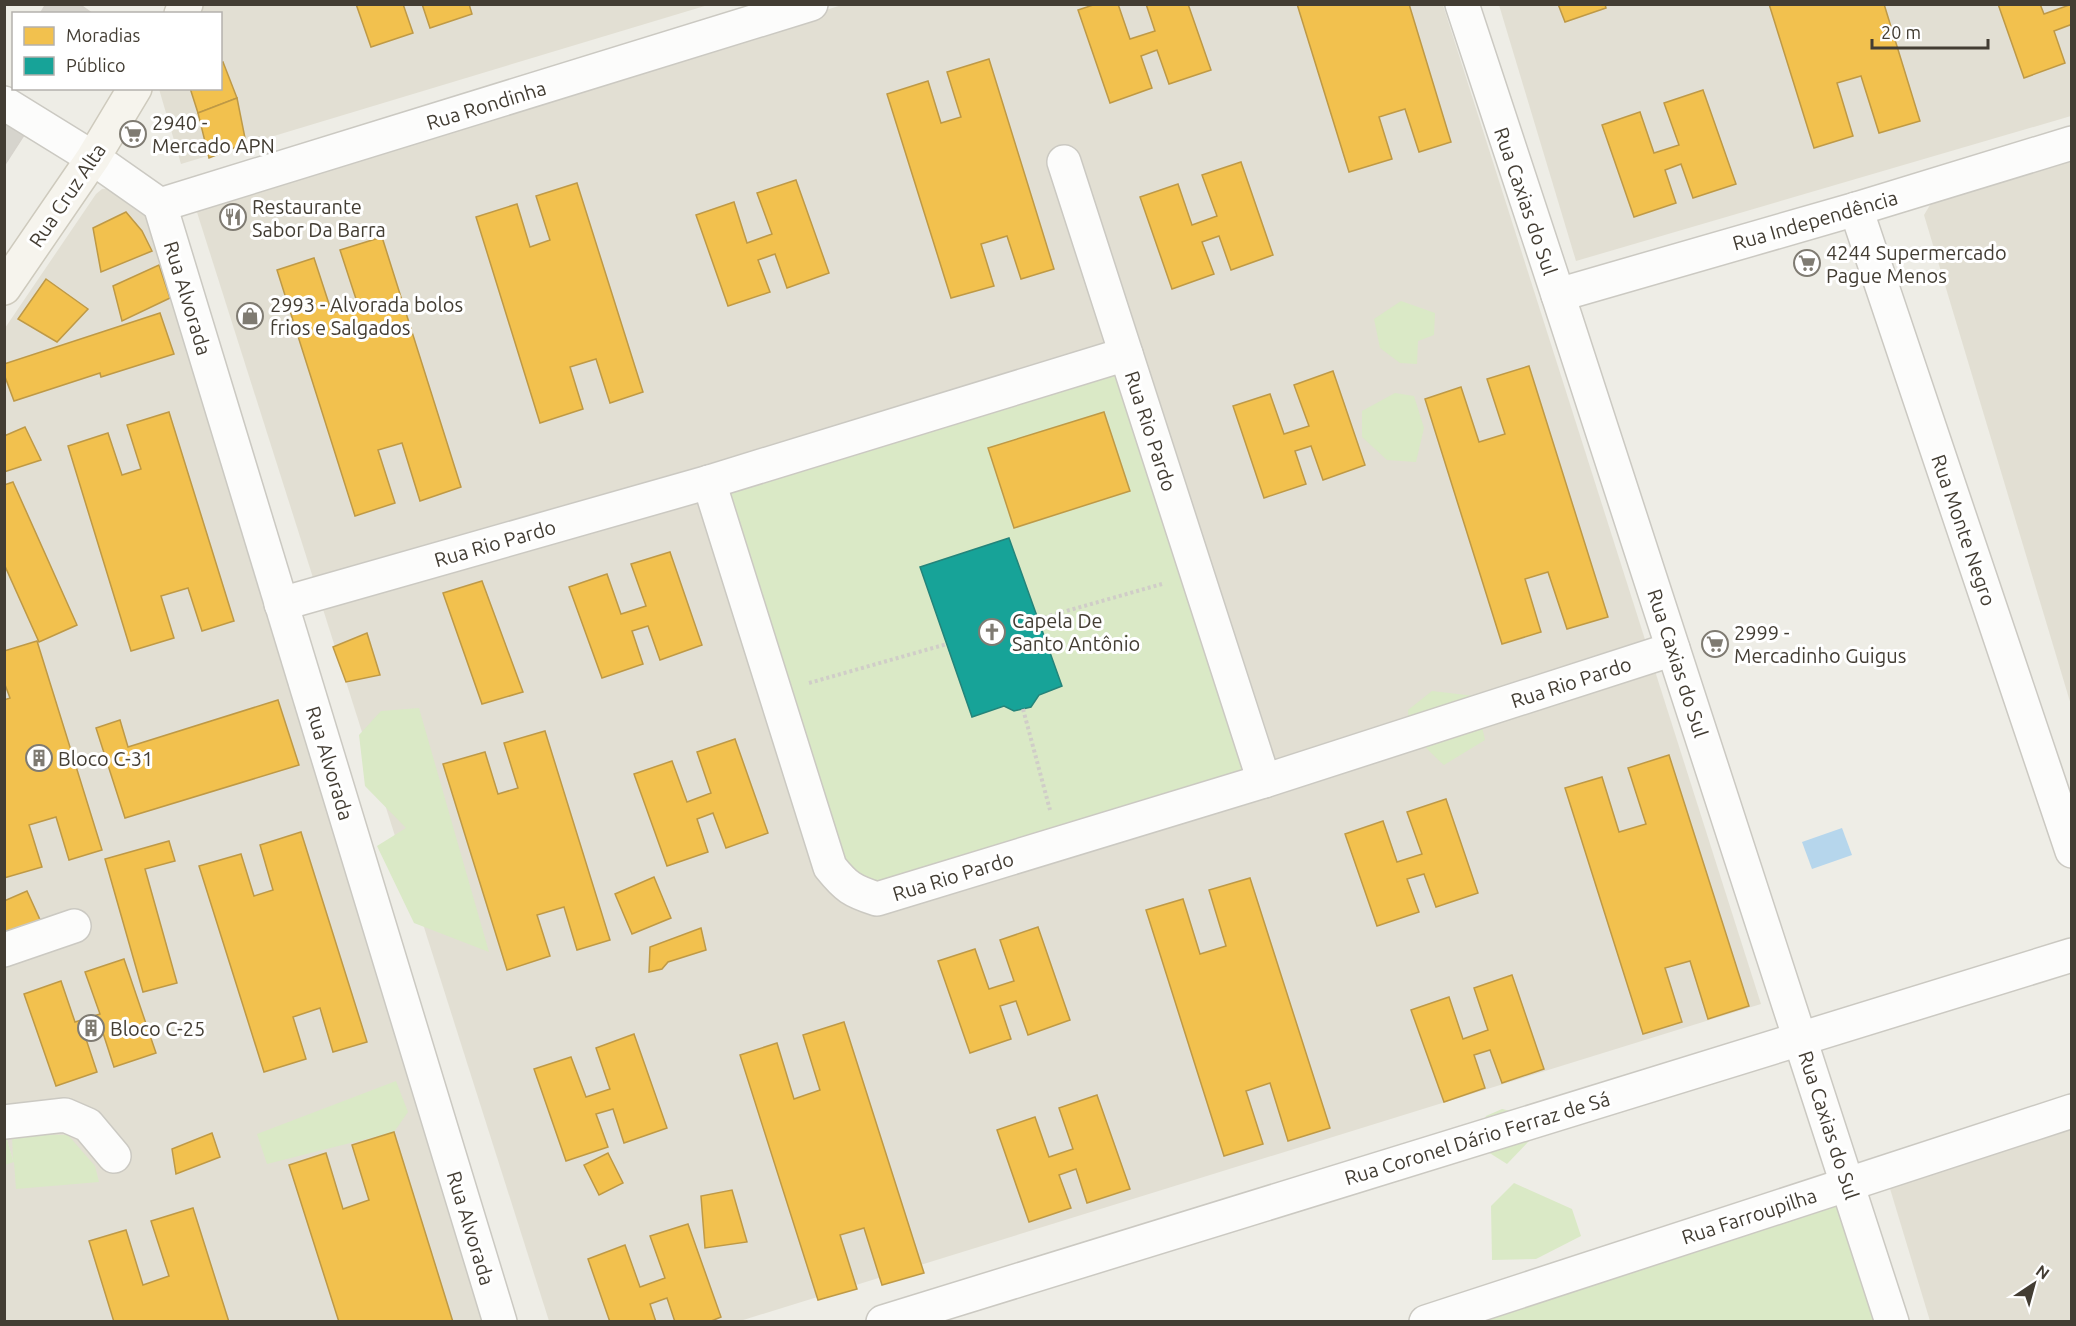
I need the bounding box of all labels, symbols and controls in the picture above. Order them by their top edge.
legend [12,12,222,90]
scale bar [1872,12,1988,50]
text: 20 m [1881,22,1921,42]
text: Moradias [66,25,140,45]
text: Público [66,55,126,75]
street label: Rua Rondinha [423,76,549,134]
place label: 2940 - Mercado APN [152,111,275,157]
supermarket icon: 2940 - Mercado APN [118,119,148,149]
street label: Rua Caxias do Sul [1490,124,1562,278]
street label: Rua Cruz Alta [24,139,110,251]
street label: Rua Independência [1730,185,1900,255]
place label: Restaurante Sabor Da Barra [252,195,386,241]
restaurant icon: Restaurante Sabor Da Barra [218,202,248,232]
street label: Rua Alvorada [160,238,216,358]
place label: 4244 Supermercado Pague Menos [1826,241,2007,287]
supermarket icon: 4244 Supermercado Pague Menos [1792,248,1822,278]
place label: 2993 - Alvorada bolos frios e Salgados [270,293,463,339]
shop icon: 2993 - Alvorada bolos frios e Salgados [235,301,265,331]
street label: Rua Rio Pardo [1121,368,1181,494]
street label: Rua Monte Negro [1927,451,2001,609]
street label: Rua Rio Pardo [432,515,558,571]
street label: Rua Caxias do Sul [1643,586,1713,740]
place label: Capela De Santo Antônio [1012,609,1140,655]
church icon: Capela De Santo Antônio [977,617,1007,647]
place label: 2999 - Mercadinho Guigus [1734,621,1906,667]
supermarket icon: 2999 - Mercadinho Guigus [1700,629,1730,659]
street label: Rua Rio Pardo [1508,652,1634,712]
street label: Rua Alvorada [302,703,358,823]
building icon: Bloco C-31 [24,743,54,773]
place label: Bloco C-31 [58,747,153,770]
street label: Rua Rio Pardo [890,847,1016,905]
building icon: Bloco C-25 [76,1013,106,1043]
place label: Bloco C-25 [110,1017,205,1040]
street label: Rua Caxias do Sul [1794,1048,1864,1202]
street label: Rua Coronel Dário Ferraz de Sá [1342,1087,1612,1189]
street label: Rua Alvorada [443,1168,499,1288]
street label: Rua Farroupilha [1679,1183,1819,1249]
north arrow [2004,1254,2064,1314]
text: N [2033,1261,2053,1283]

